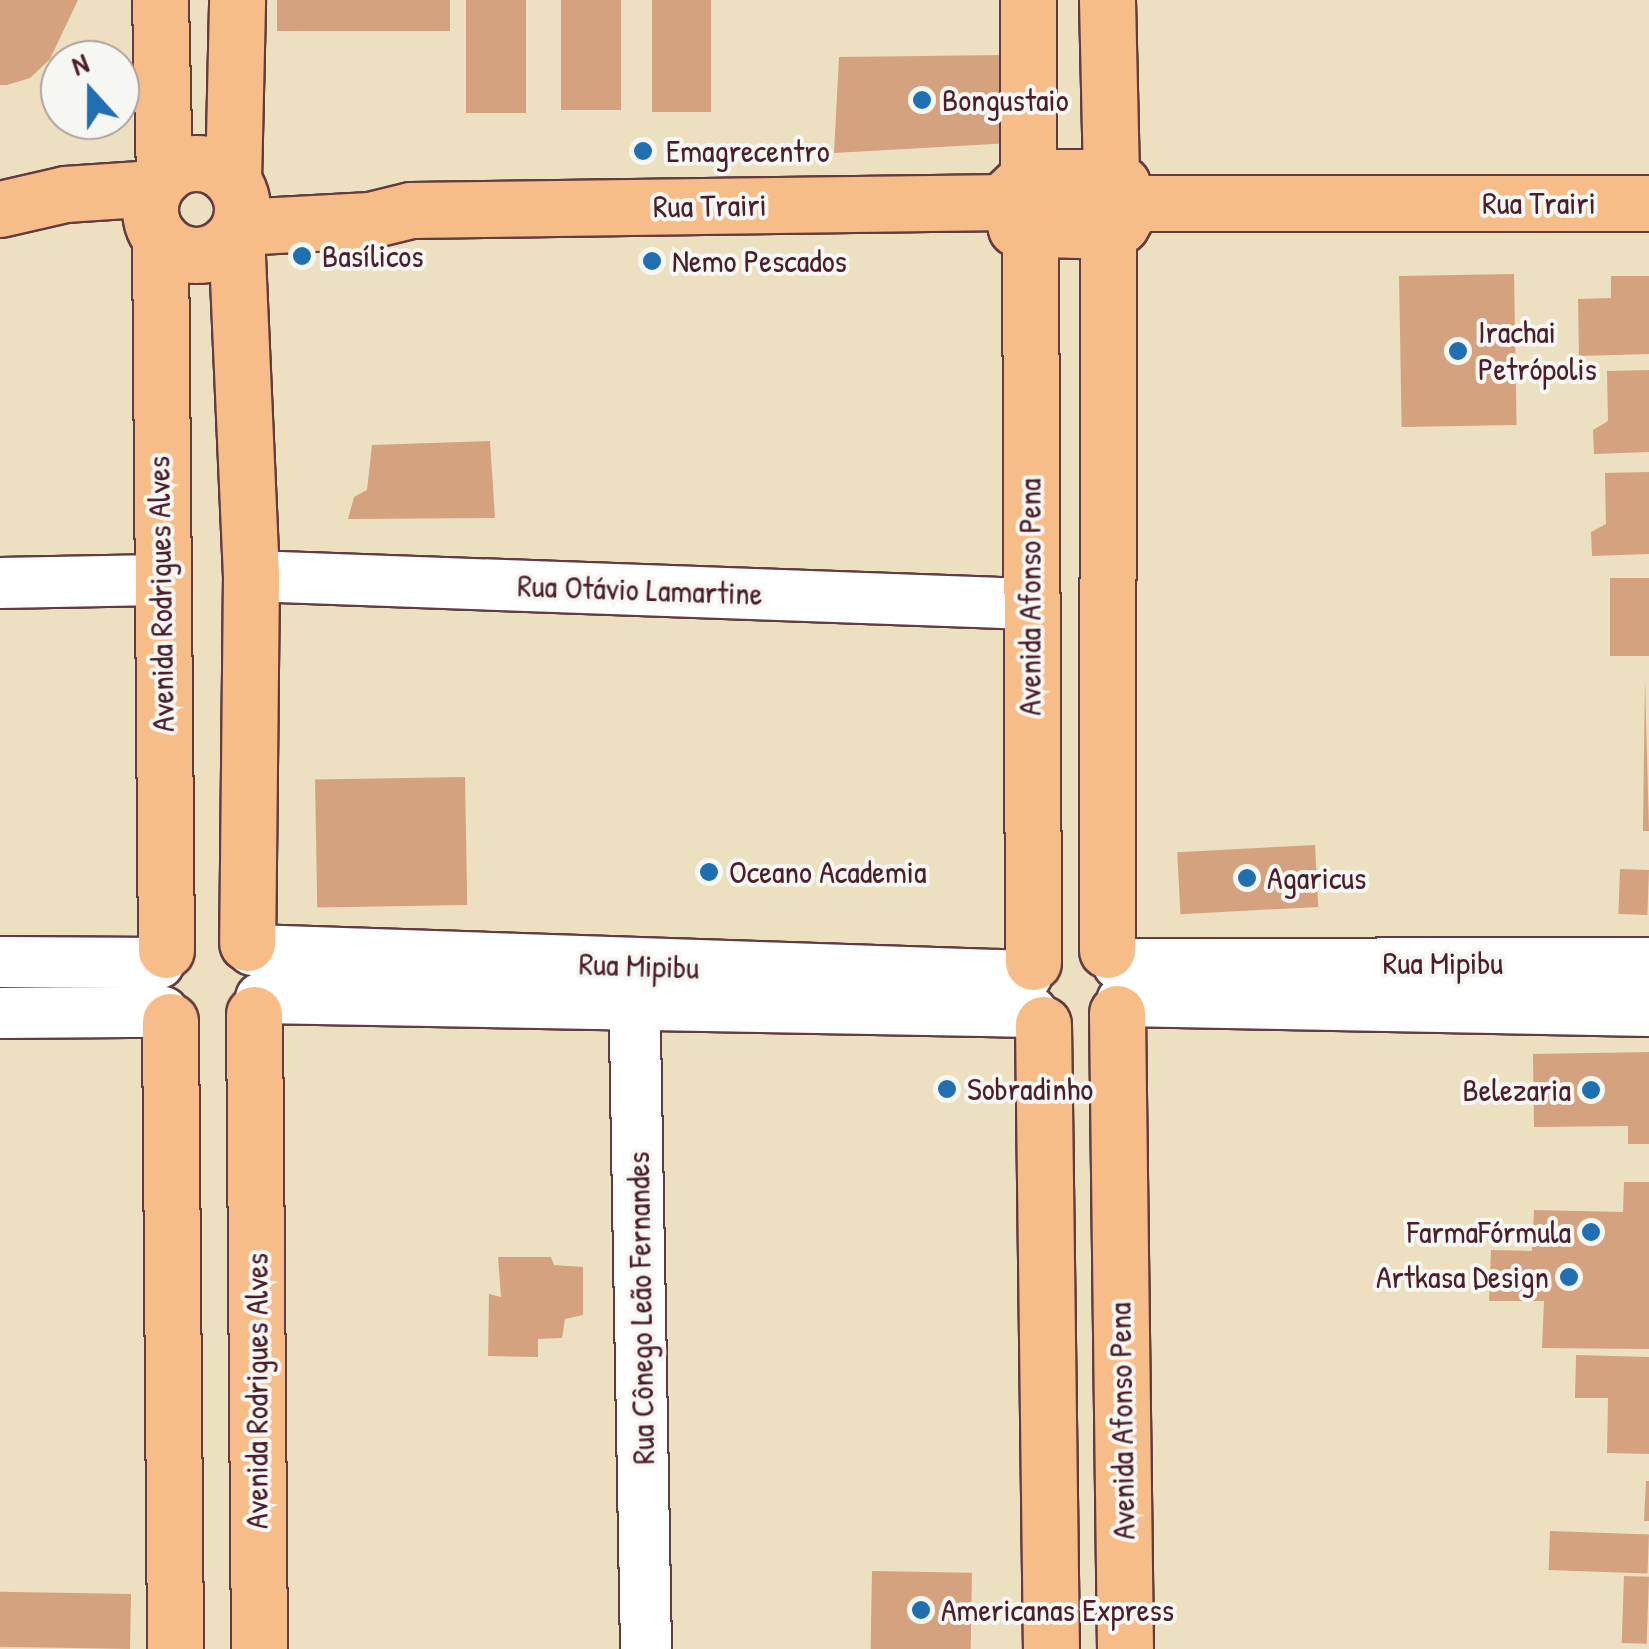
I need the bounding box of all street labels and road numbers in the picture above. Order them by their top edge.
street label: Rua Trairi [1482,184,1596,222]
street label: Rua Trairi [653,186,767,226]
street label: Avenida Rodrigues Alves [139,456,183,732]
street label: Avenida Afonso Pena [1011,478,1049,716]
street label: Rua Otávio Lamartine [517,567,763,613]
street label: Rua Mipibu [1383,944,1503,982]
street label: Rua Mipibu [578,945,700,987]
street label: Rua Cônego Leão Fernandes [619,1151,663,1465]
street label: Avenida Rodrigues Alves [238,1253,276,1529]
street label: Avenida Afonso Pena [1101,1302,1143,1540]

